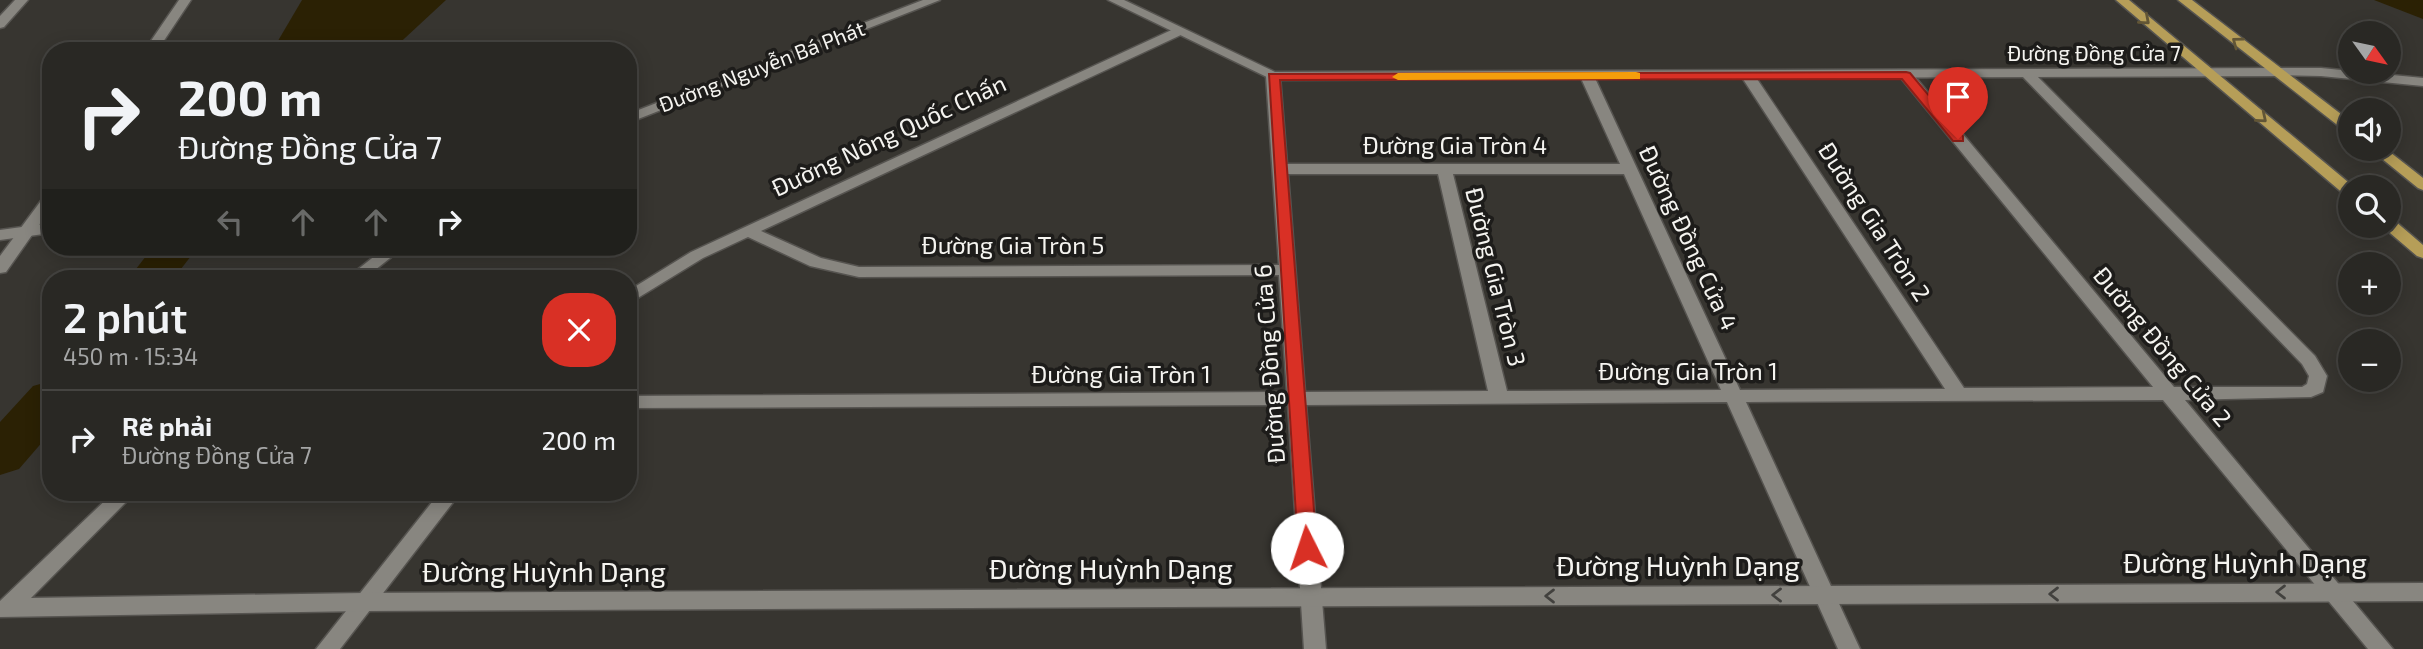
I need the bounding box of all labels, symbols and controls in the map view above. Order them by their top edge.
one-way arrow [2137,12,2150,24]
street label: Đường Nguyễn Bá Phát [655,15,868,116]
north arrow [2338,21,2401,84]
map controls [2338,21,2401,392]
one-way arrow [2233,38,2245,50]
street label: Đường Đồng Cửa 7 [2007,40,2181,65]
text: 200 m [178,67,322,126]
pin [1928,67,1988,139]
street label: Đường Nông Quốc Chấn [766,68,1010,202]
icon: right [63,70,154,161]
icon: arrive [1939,78,1977,116]
button: sound [2338,98,2401,161]
one-way arrow [2254,110,2267,122]
text: Đường Đồng Cửa 7 [178,127,442,165]
street label: Đường Gia Tròn 4 [1363,130,1547,159]
street label: Đường Gia Tròn 2 [1813,136,1937,306]
street label: Đường Đồng Cửa 4 [1634,140,1745,334]
button: search [2338,175,2401,238]
street label: Đường Gia Tròn 3 [1460,184,1533,369]
icon: left [211,203,249,241]
icon: ahead [284,203,322,241]
icon: ahead [357,203,395,241]
icon: right [430,203,468,241]
street label: Đường Gia Tròn 5 [922,230,1104,259]
button: + [2338,252,2401,315]
street label: Đường Đồng Cửa 2 [2088,260,2238,432]
street label: Đường Đồng Cửa 6 [1247,264,1290,465]
text: 2 phút [63,291,187,341]
button: close [542,293,616,367]
button: − [2338,329,2401,392]
text: 450 m · 15:34 [63,342,198,370]
street label: Đường Gia Tròn 1 [1598,356,1778,385]
street label: Đường Gia Tròn 1 [1031,359,1211,388]
text: Rẽ phải [122,410,212,441]
icon: right [63,420,101,458]
text: 200 m [541,424,616,455]
text: Đường Đồng Cửa 7 [122,441,312,469]
position arrow [1270,511,1344,585]
street label: Đường Huỳnh Dạng [2123,545,2367,579]
street label: Đường Huỳnh Dạng [1556,548,1800,582]
street label: Đường Huỳnh Dạng [989,551,1233,585]
street label: Đường Huỳnh Dạng [422,554,666,588]
one-way arrow [2276,584,2286,600]
one-way arrow [2048,586,2059,601]
one-way arrow [1772,587,1782,603]
one-way arrow [1544,588,1555,604]

